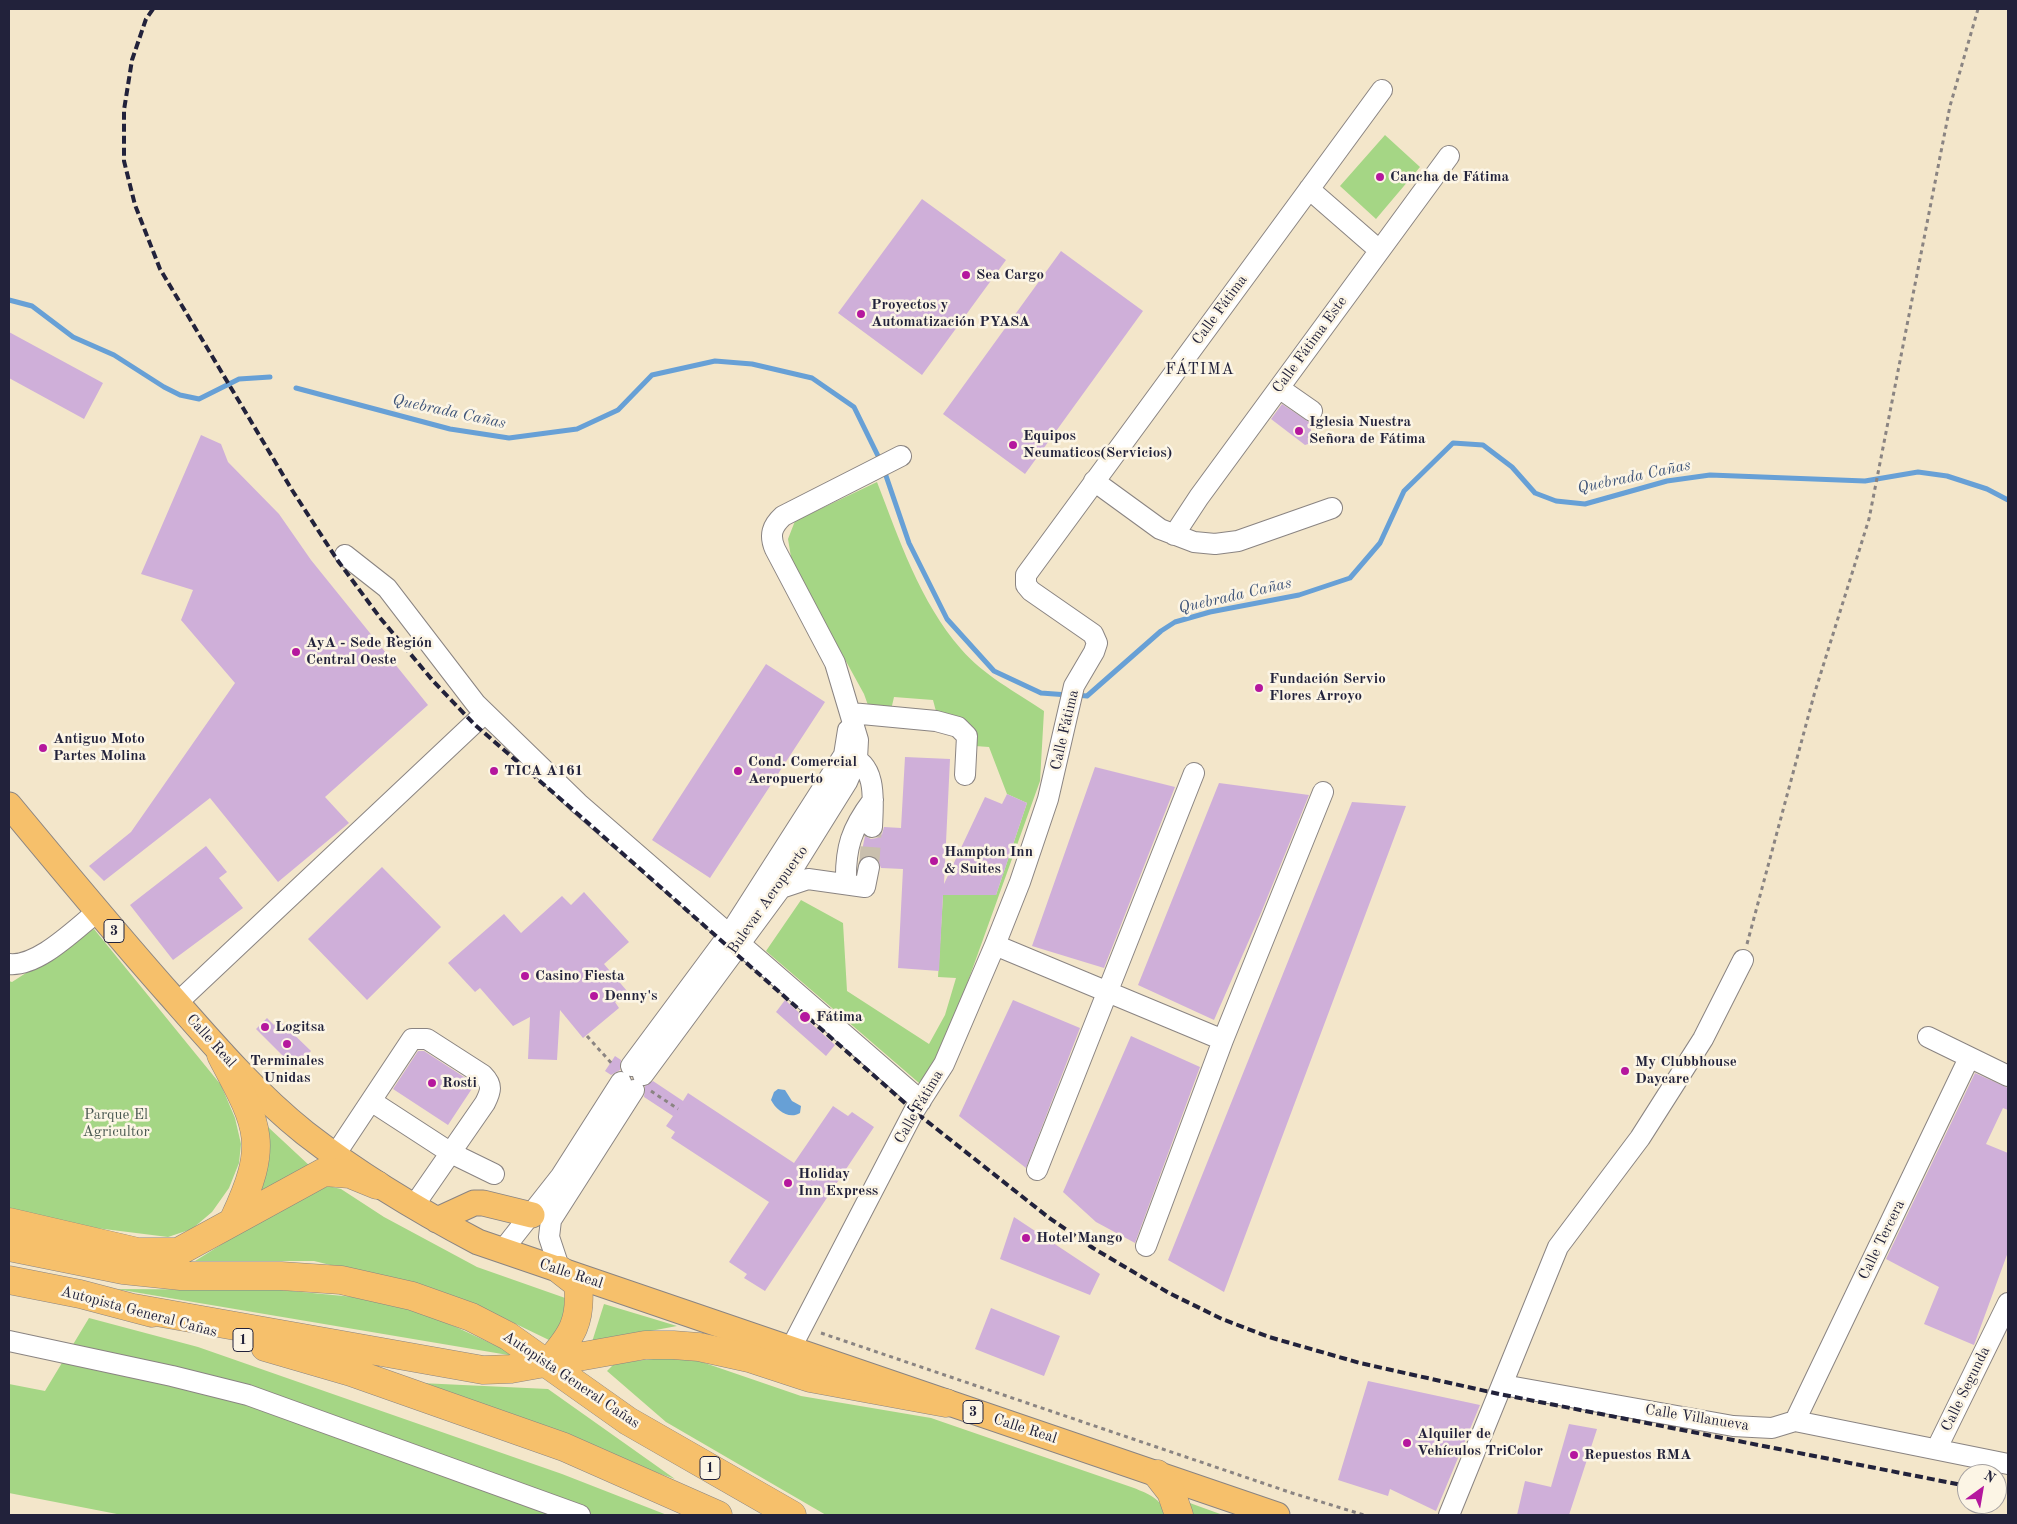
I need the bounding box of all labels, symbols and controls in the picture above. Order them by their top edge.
place label: Cancha de Fátima [1390,168,1509,186]
marker: Cancha de Fátima [1374,171,1386,183]
place label: Sea Cargo [976,266,1044,284]
marker: Sea Cargo [960,269,972,281]
street label: Calle Fátima [1189,272,1251,348]
street label: Calle Fátima Este [1269,293,1351,397]
place label: Proyectos y Automatización PYASA [871,296,1030,331]
marker: Proyectos y Automatización PYASA [855,308,867,320]
district label: FÁTIMA [1164,360,1236,380]
water label: Quebrada Cañas [391,391,507,433]
place label: Iglesia Nuestra Señora de Fátima [1309,413,1426,448]
marker: Iglesia Nuestra Señora de Fátima [1293,425,1305,437]
place label: Equipos Neumaticos(Servicios) [1023,427,1172,462]
marker: Equipos Neumaticos(Servicios) [1007,439,1019,451]
water label: Quebrada Cañas [1576,456,1692,498]
water label: Quebrada Cañas [1177,574,1293,618]
place label: AyA - Sede Región Central Oeste [306,634,432,669]
marker: AyA - Sede Región Central Oeste [290,646,302,658]
place label: Fundación Servio Flores Arroyo [1269,670,1386,705]
marker: Fundación Servio Flores Arroyo [1253,682,1265,694]
street label: Calle Fátima [1047,688,1083,772]
place label: Antiguo Moto Partes Molina [53,730,146,765]
marker: Antiguo Moto Partes Molina [37,742,49,754]
place label: Cond. Comercial Aeropuerto [748,753,857,788]
place label: TICA A161 [504,762,583,780]
marker: TICA A161 [488,765,500,777]
marker: Cond. Comercial Aeropuerto [732,765,744,777]
street label: Bulevar Aeropuerto [724,842,812,958]
place label: Hampton Inn & Suites [944,843,1033,878]
marker: Hampton Inn & Suites [928,855,940,867]
road number: 3 [104,919,124,942]
place label: Casino Fiesta [535,967,625,985]
marker: Casino Fiesta [519,970,531,982]
place label: Denny's [604,987,657,1005]
marker: Denny's [588,990,600,1002]
place label: Fátima [816,1008,863,1026]
marker: Fátima [798,1010,812,1024]
street label: Calle Real [182,1011,240,1071]
place label: Logitsa [275,1018,325,1036]
marker: Logitsa [259,1021,271,1033]
marker: Terminales Unidas [281,1038,293,1050]
place label: Terminales Unidas [250,1052,324,1087]
place label: My Clubbhouse Daycare [1635,1053,1737,1088]
marker: My Clubbhouse Daycare [1619,1065,1631,1077]
street label: Calle Fátima [891,1067,947,1147]
place label: Rosti [442,1074,477,1092]
marker: Rosti [426,1077,438,1089]
park label: Parque El Agricultor [82,1106,150,1141]
place label: Holiday Inn Express [798,1165,878,1200]
marker: Holiday Inn Express [782,1177,794,1189]
street label: Calle Tercera [1855,1197,1909,1283]
place label: Hotel Mango [1036,1229,1122,1247]
marker: Hotel Mango [1020,1232,1032,1244]
street label: Calle Real [537,1255,605,1293]
street label: Autopista General Cañas [59,1282,219,1342]
street label: Autopista General Cañas [499,1327,643,1433]
road number: 1 [233,1328,253,1352]
street label: Calle Segunda [1938,1344,1994,1434]
road number: 3 [963,1400,983,1424]
street label: Calle Villanueva [1644,1401,1750,1435]
street label: Calle Real [991,1410,1059,1448]
place label: Alquiler de Vehículos TriColor [1417,1425,1543,1460]
marker: Alquiler de Vehículos TriColor [1401,1437,1413,1449]
place label: Repuestos RMA [1584,1446,1691,1464]
marker: Repuestos RMA [1568,1449,1580,1461]
road number: 1 [700,1456,720,1480]
north arrow [1957,1464,2007,1514]
text: N [1981,1468,1998,1486]

